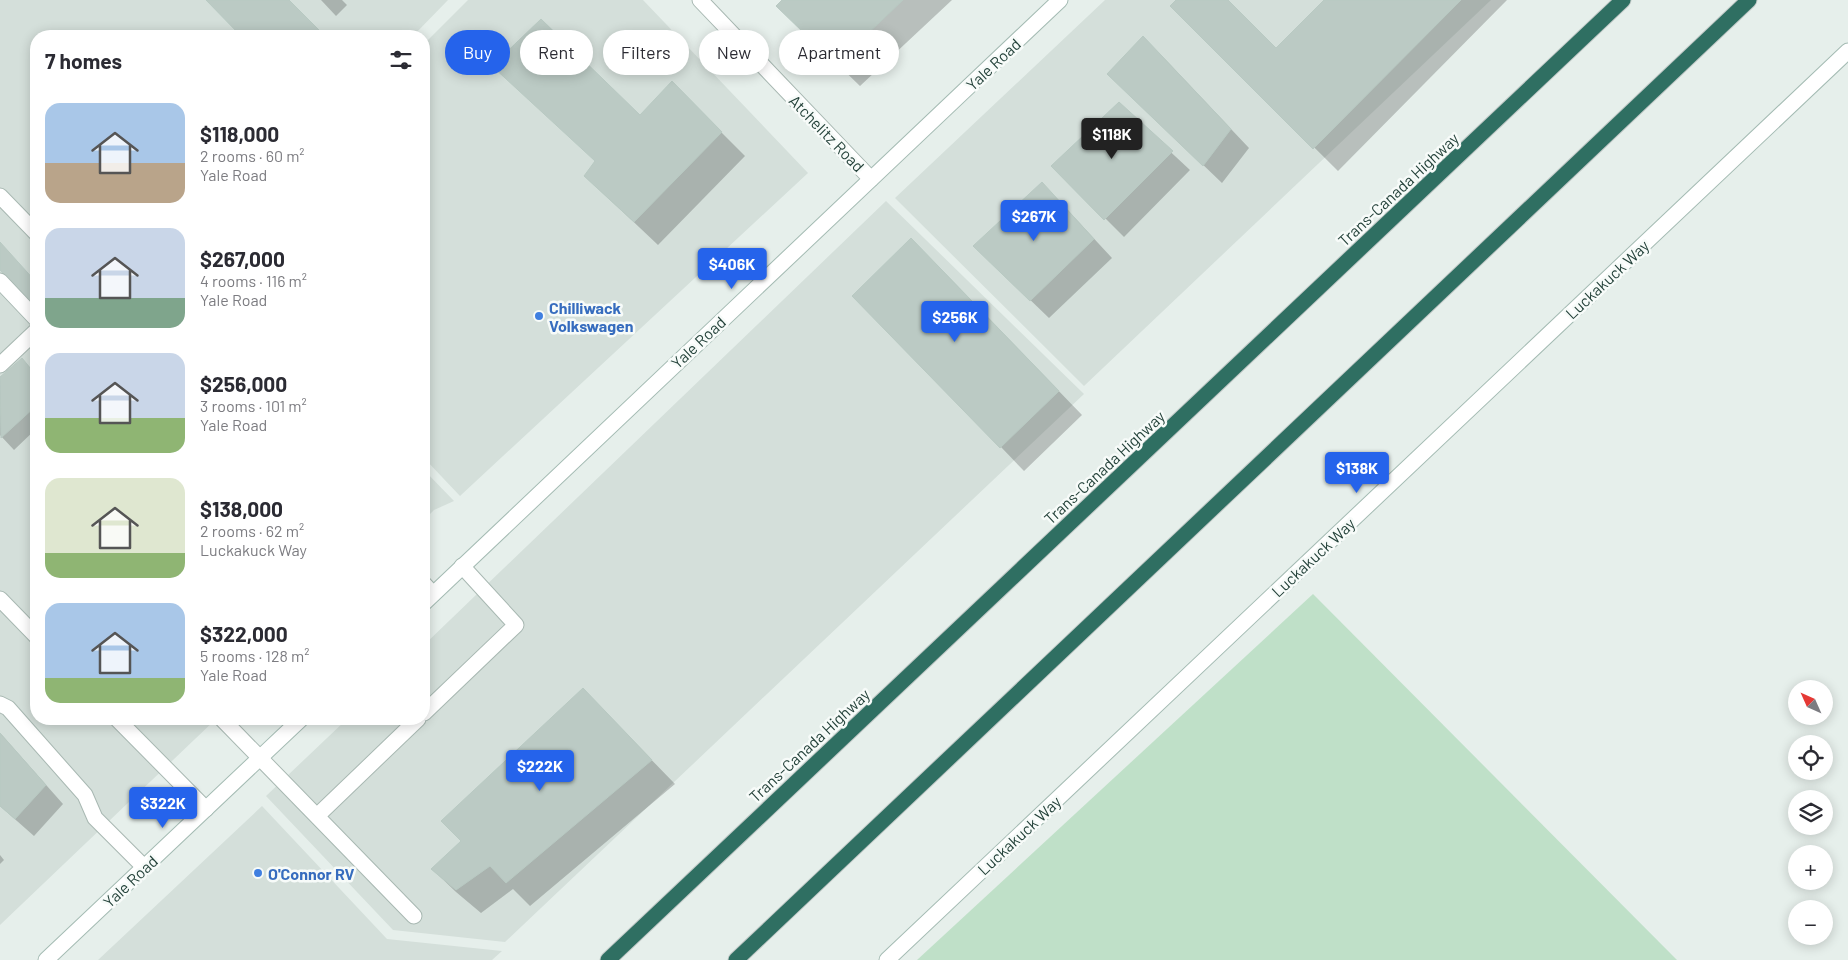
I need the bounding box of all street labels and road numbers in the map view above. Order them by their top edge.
street label: Yale Road [962,34,1024,94]
street label: Atchelitz Road [786,91,868,175]
street label: Trans-Canada Highway [1334,128,1463,250]
street label: Luckakuck Way [1561,235,1653,322]
street label: Yale Road [667,312,729,372]
street label: Trans-Canada Highway [1040,406,1169,528]
street label: Luckakuck Way [1267,513,1359,600]
street label: Trans-Canada Highway [745,684,874,806]
street label: Luckakuck Way [973,791,1065,878]
street label: Yale Road [99,851,161,911]

